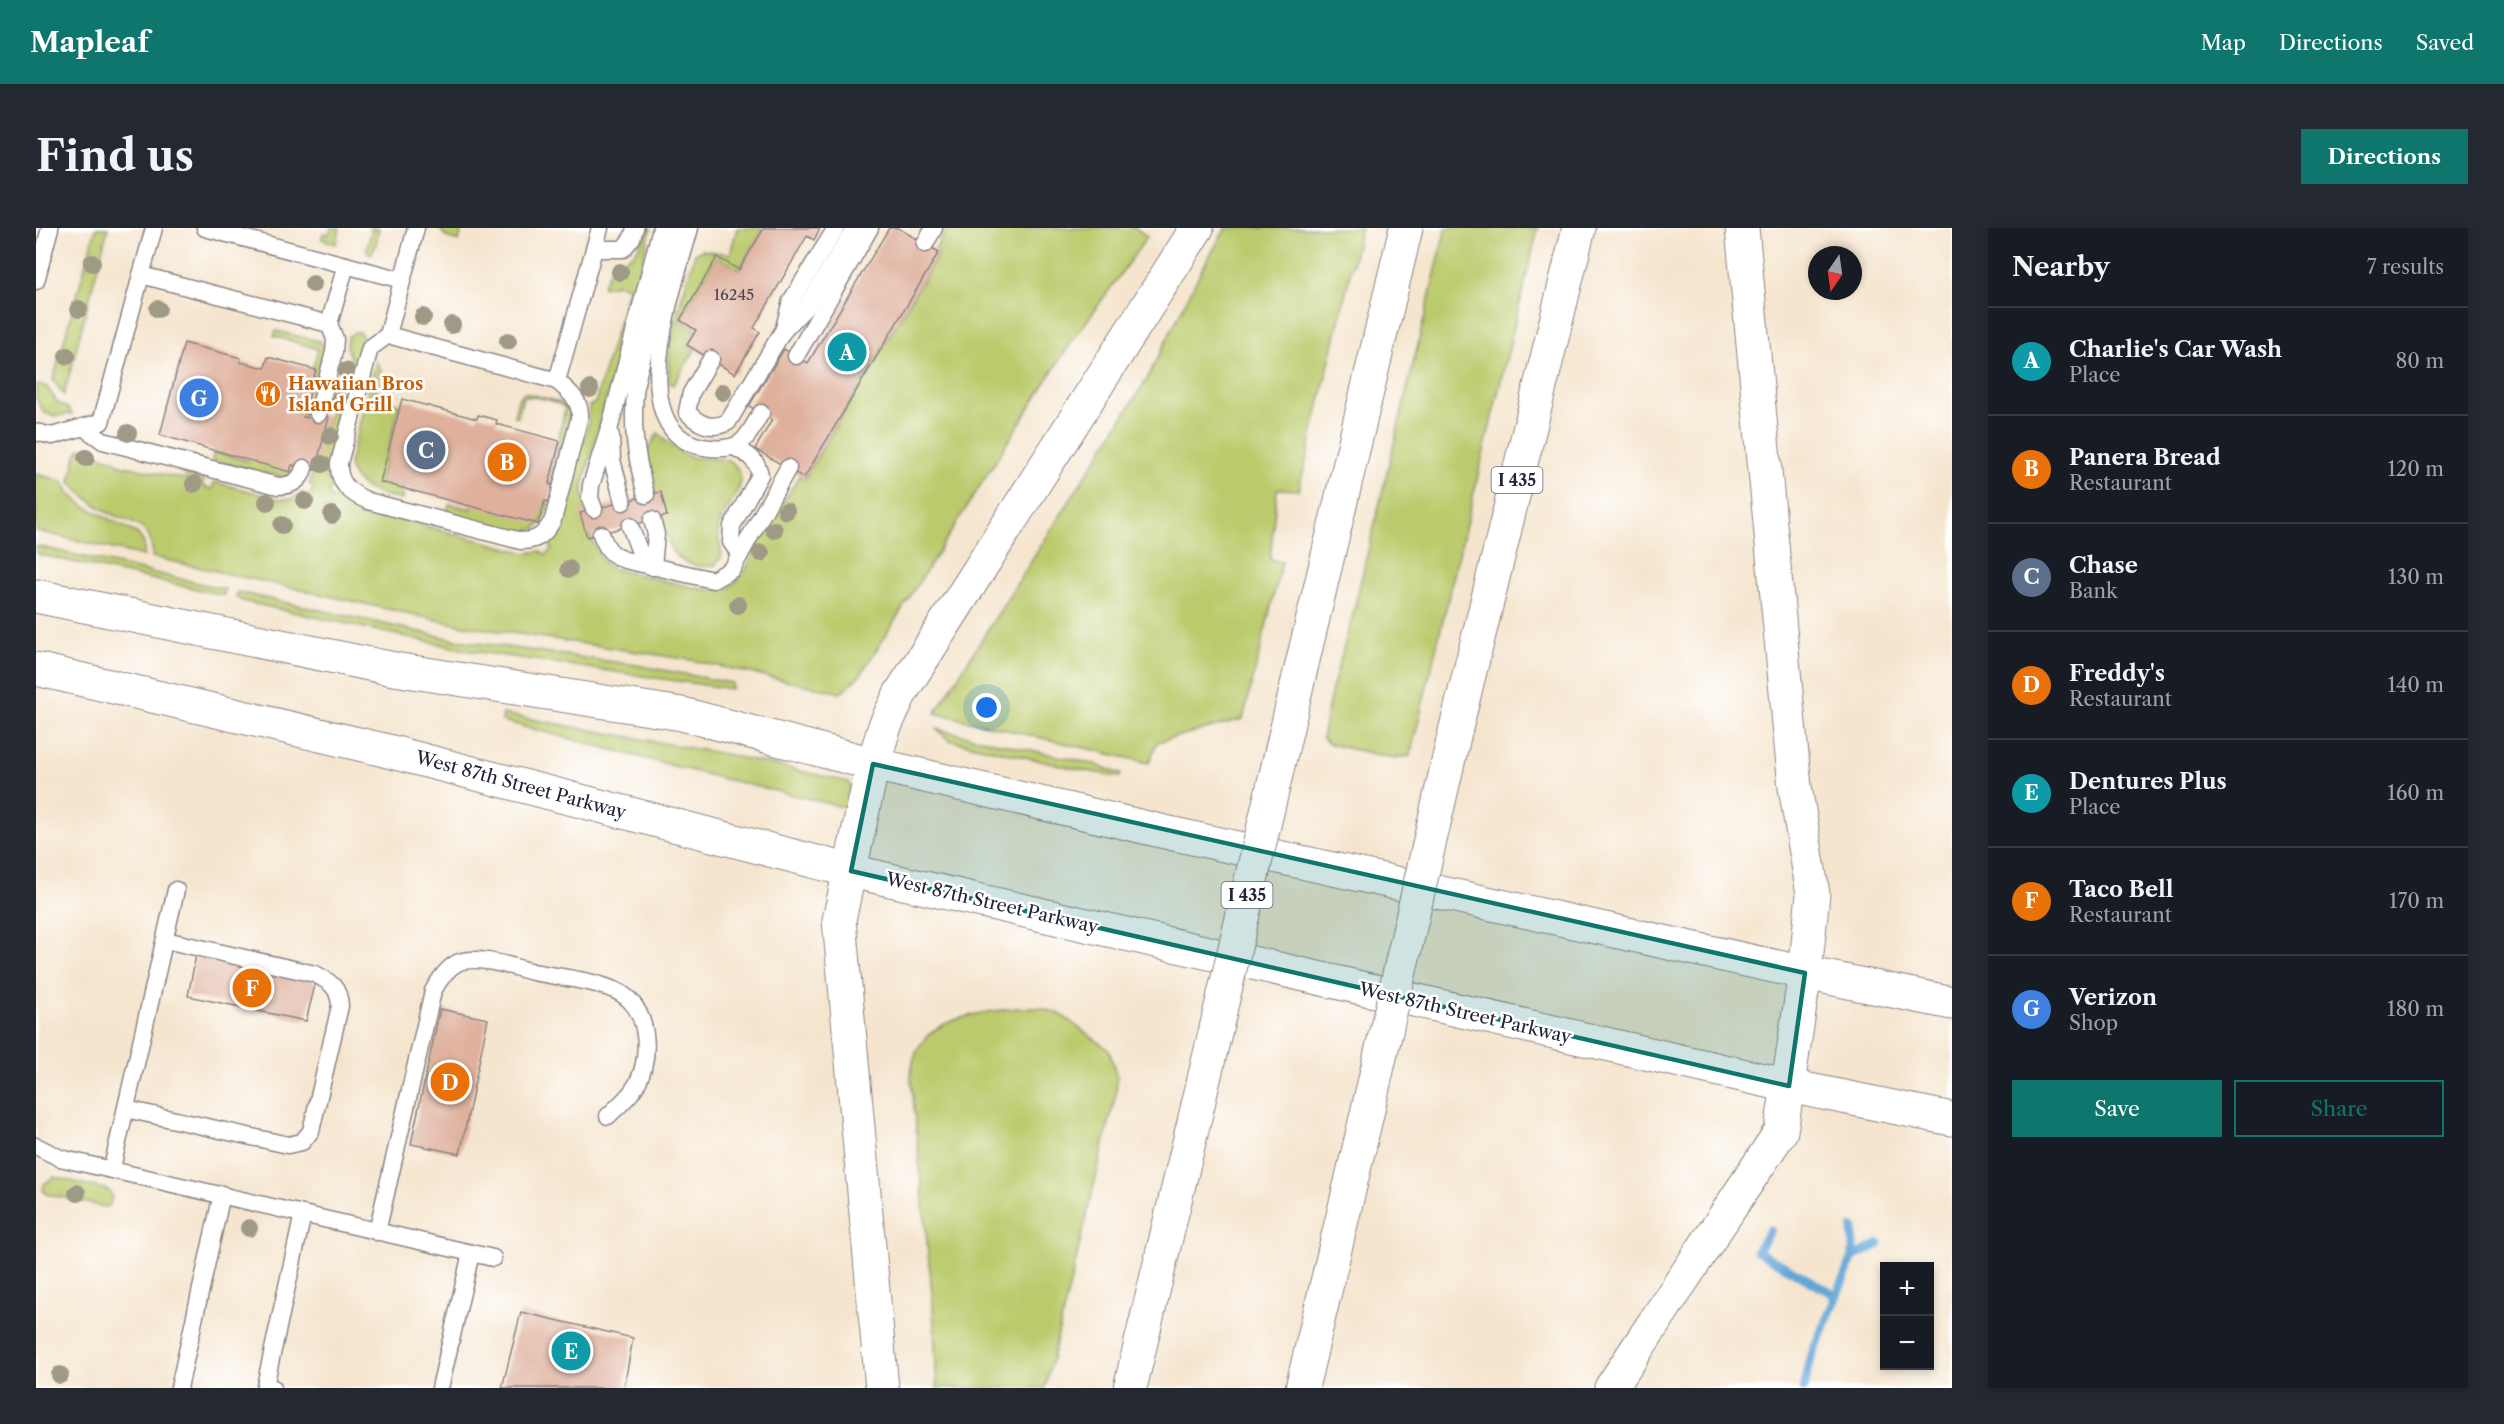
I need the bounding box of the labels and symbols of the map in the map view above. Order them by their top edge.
north arrow [1808,246,1862,300]
house number: 16245 [714,285,754,304]
pin: A [828,330,866,374]
place label: Hawaiian Bros Island Grill [288,373,423,416]
pin: G [180,376,218,420]
restaurant icon: Hawaiian Bros Island Grill [253,379,283,409]
pin: C [406,428,446,472]
pin: B [488,440,526,484]
road number: I 435 [1492,467,1542,493]
your location [972,693,1001,722]
street label: West 87th Street Parkway [412,746,630,824]
street label: West 87th Street Parkway [883,868,1101,938]
road number: I 435 [1222,882,1272,908]
pin: F [232,966,272,1011]
street label: West 87th Street Parkway [1356,978,1574,1048]
pin: D [430,1060,470,1104]
pin: E [552,1328,590,1374]

